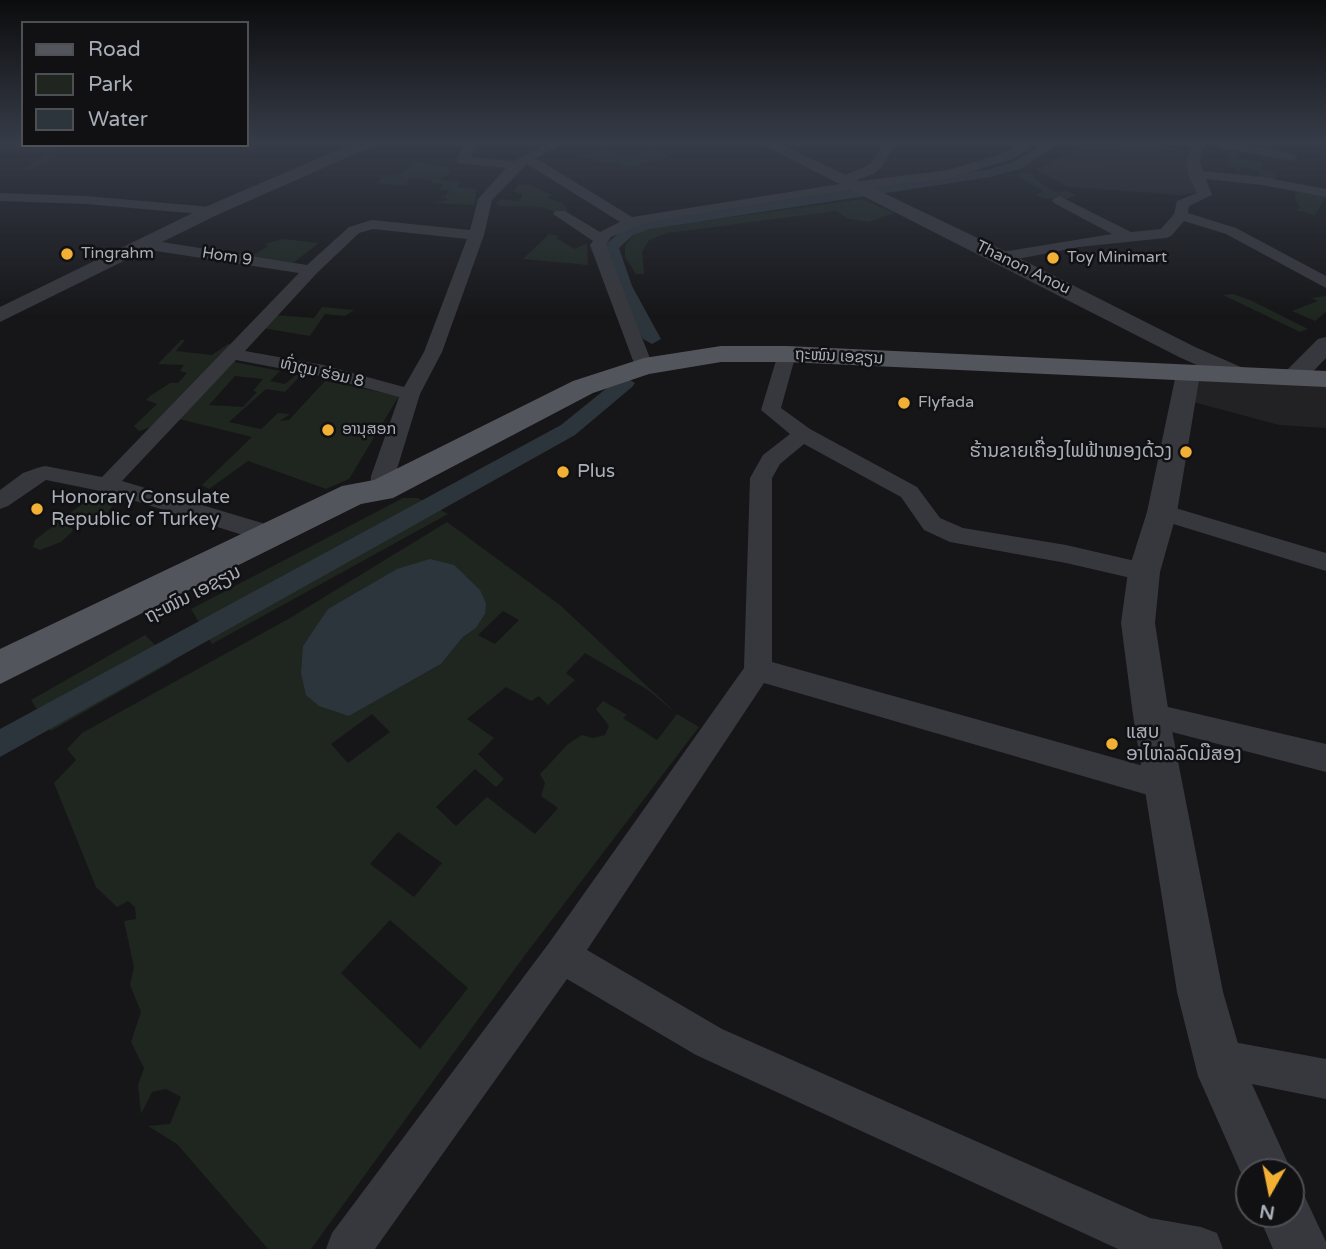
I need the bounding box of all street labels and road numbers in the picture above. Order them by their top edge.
street label: Thanon Anou [973,237,1073,299]
street label: Hom 9 [201,244,253,270]
street label: ຖະໜົນ ເອຊຽນ [794,345,884,369]
street label: ທົ່ງຕູມ ຮ່ອມ 8 [278,354,366,392]
street label: ຖະໜົນ ເອຊຽນ [141,561,245,629]

